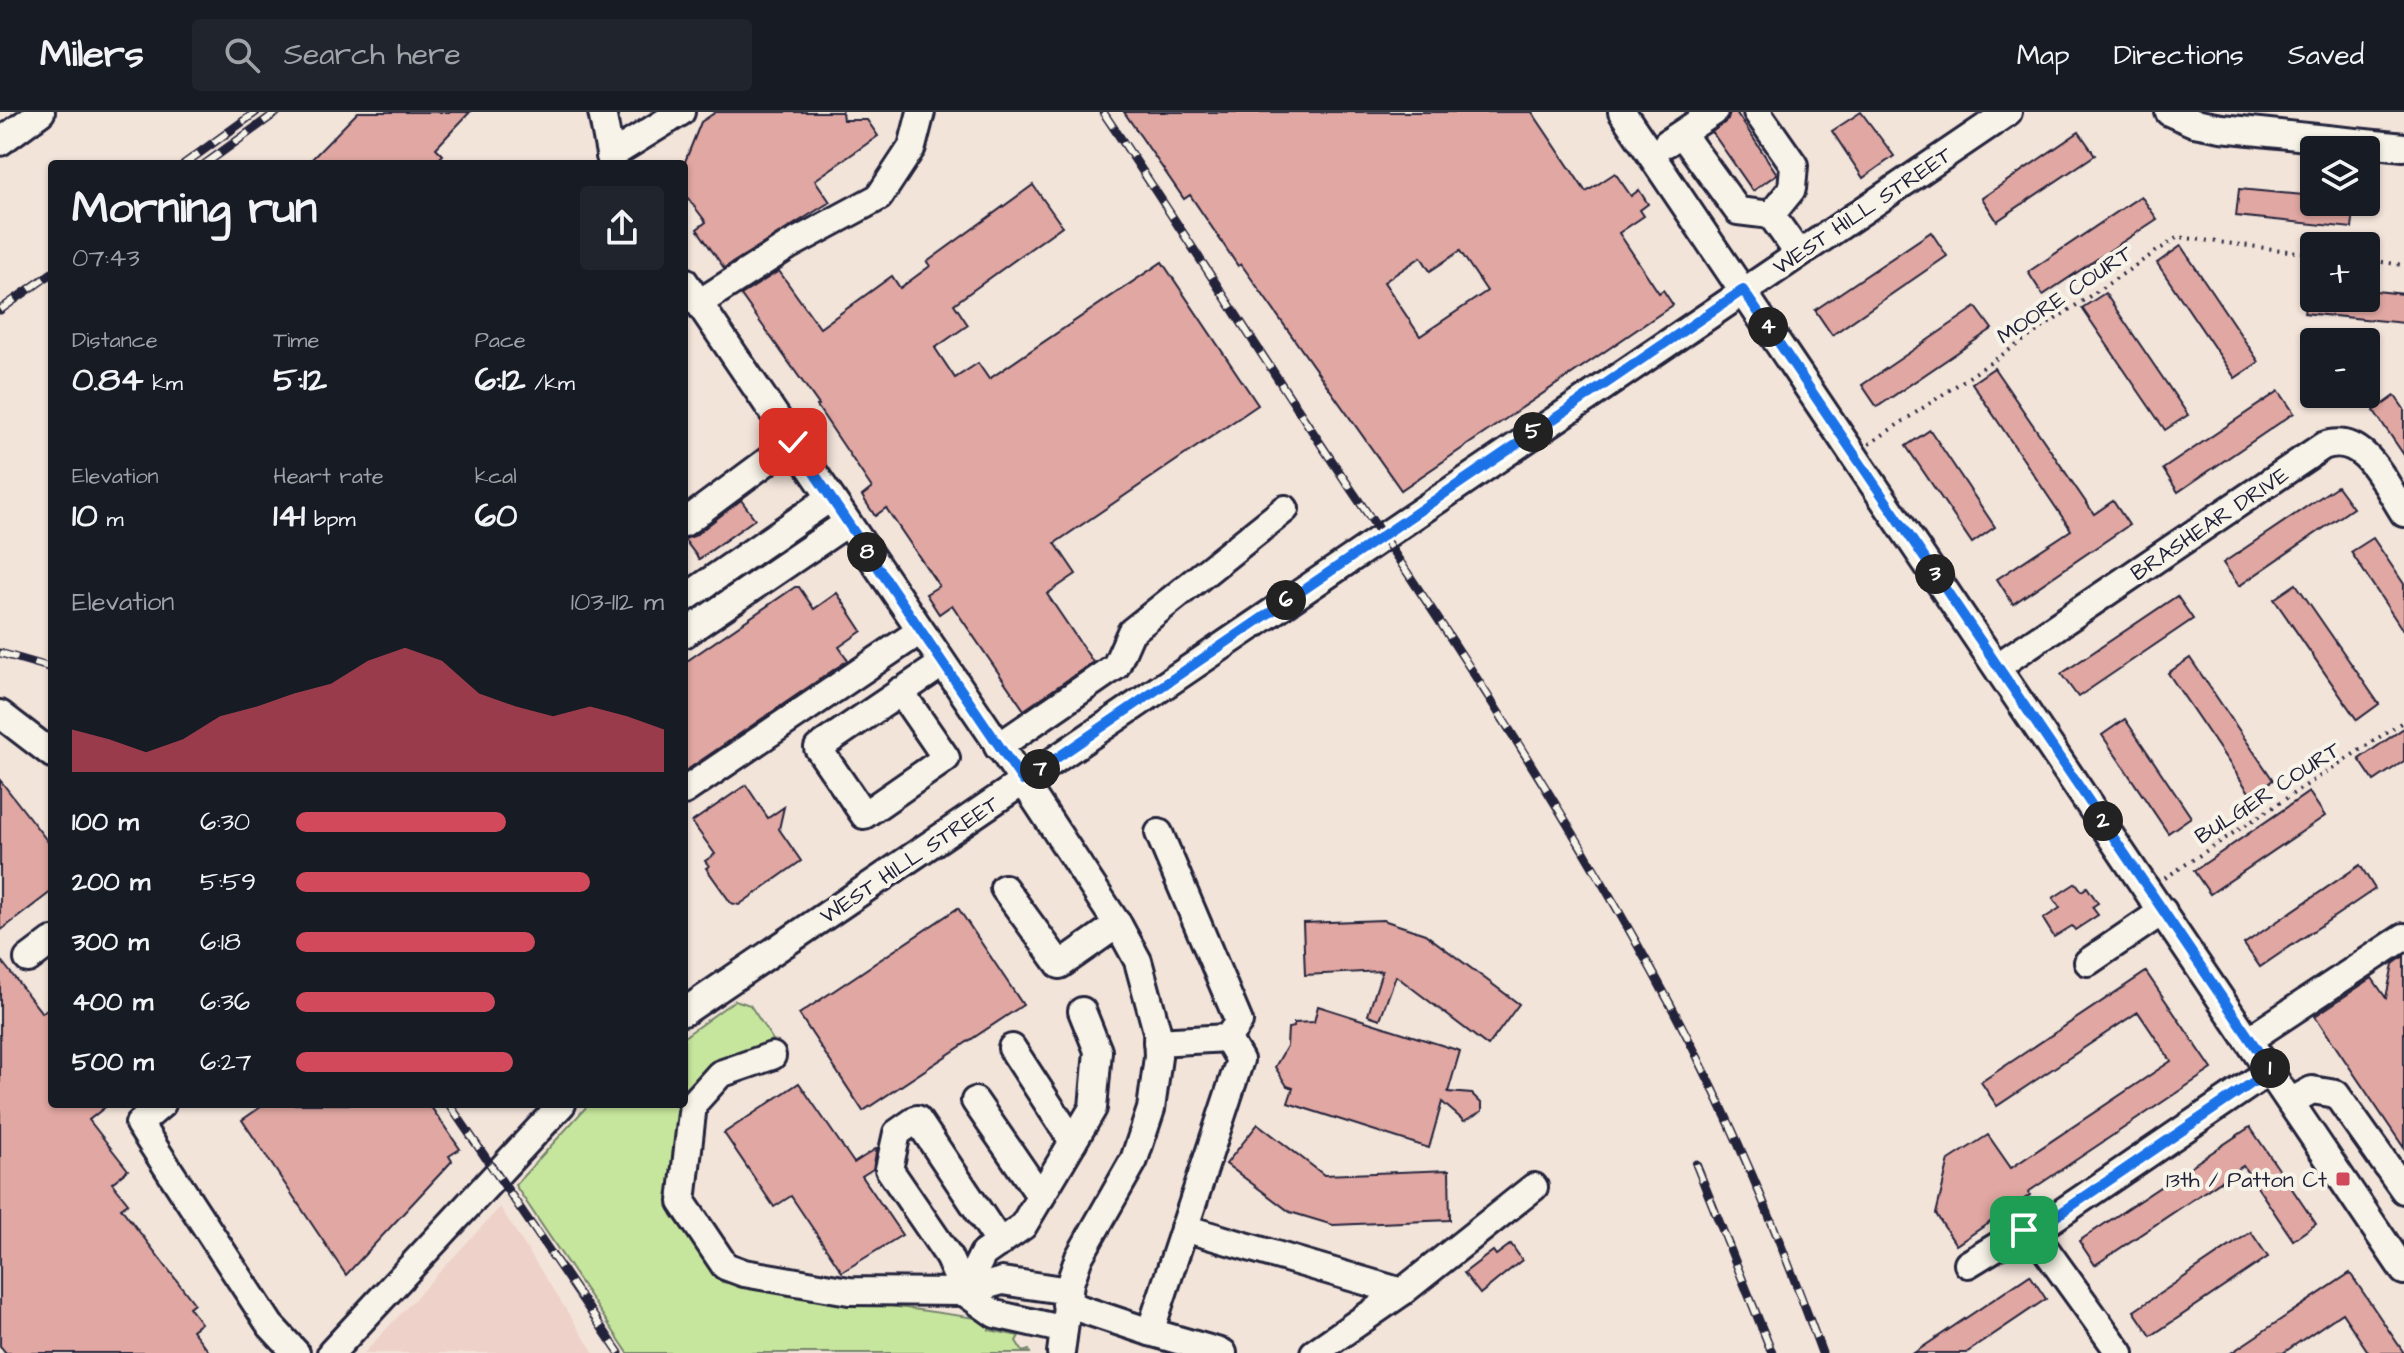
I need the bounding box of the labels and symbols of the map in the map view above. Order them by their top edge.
street label: WEST HILL STREET [1767,140,1959,283]
street label: MOORE COURT [1991,238,2139,352]
pin: 4 [1748,307,1788,347]
pin [759,408,827,476]
pin: 5 [1513,412,1553,452]
street label: BRASHEAR DRIVE [2125,460,2295,589]
pin: 8 [847,532,887,572]
pin: 3 [1915,554,1955,594]
pin: 6 [1266,580,1306,620]
street label: BULGER COURT [2189,734,2347,852]
pin: 7 [1020,749,1060,789]
street label: WEST HILL STREET [814,789,1006,932]
pin: 2 [2083,801,2123,841]
pin: 1 [2250,1048,2290,1088]
place label: 13th / Patton Ct [2166,1165,2327,1196]
marker: 13th / Patton Ct [2334,1170,2352,1188]
pin [1990,1196,2058,1264]

